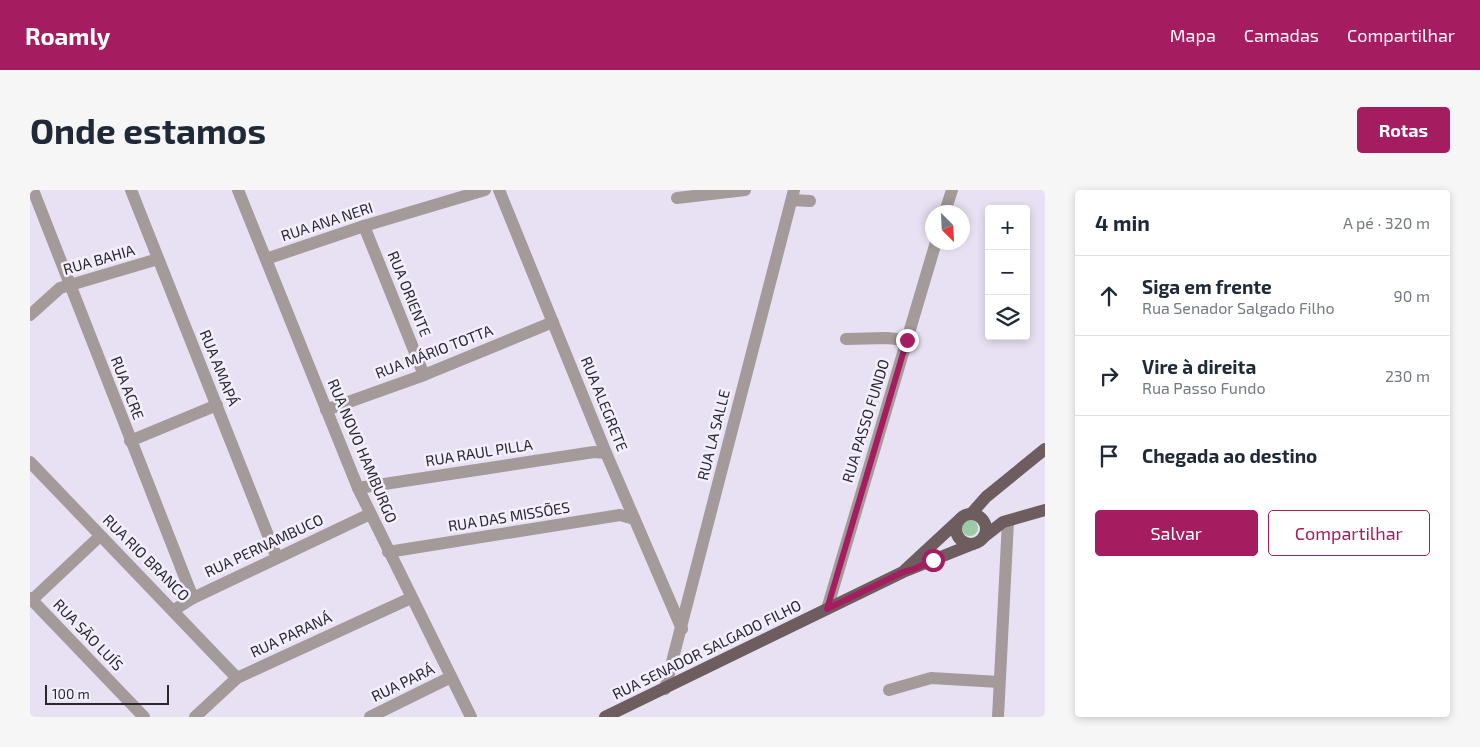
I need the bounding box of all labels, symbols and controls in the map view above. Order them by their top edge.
text: Roamly [25,21,110,50]
text: Mapa [1170,24,1216,46]
text: Camadas [1244,24,1319,46]
text: Compartilhar [1347,24,1455,46]
button: Rotas [1357,107,1450,153]
text: Onde estamos [30,109,266,151]
street label: RUA ANA NERI [278,198,375,244]
north arrow [925,205,970,250]
map controls [985,205,1030,340]
button: + [985,205,1030,250]
text: 4 min [1095,210,1150,235]
text: A pé · 320 m [1343,213,1430,232]
street label: RUA BAHIA [61,240,137,278]
street label: RUA ORIENTE [385,248,435,339]
button: − [985,250,1030,295]
text: Siga em frente [1142,275,1272,298]
icon: ahead [1095,282,1123,310]
text: 90 m [1394,286,1430,305]
button: layers [985,295,1030,340]
text: Rua Senador Salgado Filho [1142,298,1335,317]
street label: RUA MÁRIO TOTTA [372,320,496,382]
street label: RUA AMAPÁ [196,327,244,409]
route end [896,329,919,352]
street label: RUA ACRE [108,353,148,422]
street label: RUA ALEGRETE [578,354,632,454]
text: Vire à direita [1142,355,1256,378]
street label: RUA PASSO FUNDO [838,357,892,485]
icon: right [1095,362,1123,390]
text: 230 m [1385,366,1430,385]
street label: RUA NOVO HAMBURGO [324,376,401,525]
text: Rua Passo Fundo [1142,378,1265,397]
street label: RUA LA SALLE [693,387,733,482]
street label: RUA RAUL PILLA [424,435,534,469]
icon: arrive [1095,442,1123,470]
text: Chegada ao destino [1142,444,1317,467]
street label: RUA DAS MISSÕES [447,497,571,535]
street label: RUA RIO BRANCO [100,510,194,604]
street label: RUA PERNAMBUCO [201,510,326,580]
button: Salvar [1095,510,1258,556]
button: Compartilhar [1268,510,1430,556]
route start [922,549,945,572]
street label: RUA SÃO LUÍS [50,595,127,674]
street label: RUA SENADOR SALGADO FILHO [609,595,804,703]
street label: RUA PARANÁ [247,607,335,661]
street label: RUA PARÁ [368,659,438,705]
scale bar [45,682,169,705]
text: 100 m [52,685,90,702]

